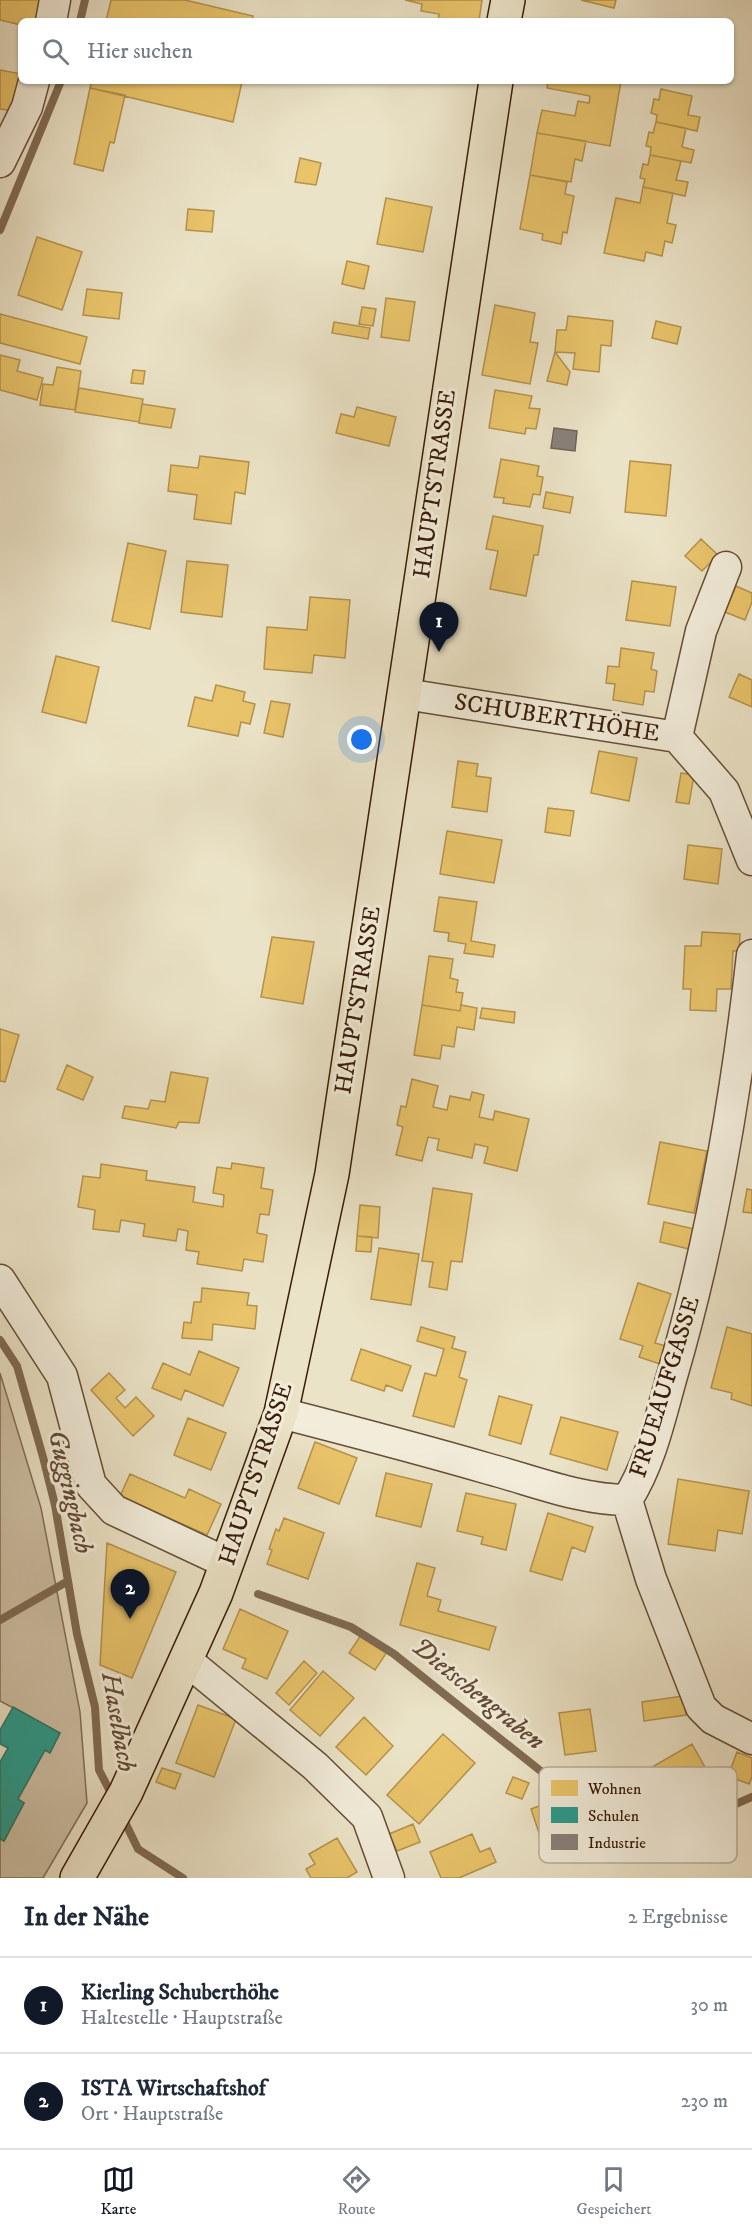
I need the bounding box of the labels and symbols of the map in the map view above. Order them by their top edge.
street label: HAUPTSTRASSE [407,388,463,580]
pin: 1 [420,602,458,652]
street label: SCHUBERTHÖHE [452,687,662,749]
your location [347,725,376,754]
street label: HAUPTSTRASSE [328,904,388,1096]
street label: FRUEAUFGASSE [623,1293,707,1481]
street label: HAUPTSTRASSE [212,1379,300,1569]
water label: Guggingbach [40,1427,100,1557]
pin: 2 [110,1570,150,1619]
water label: Dietschengraben [405,1630,551,1758]
water label: Haselbach [93,1669,143,1775]
legend [539,1767,737,1863]
text: Wohnen [587,1779,642,1799]
text: Schulen [588,1806,640,1826]
text: Industrie [588,1833,646,1853]

